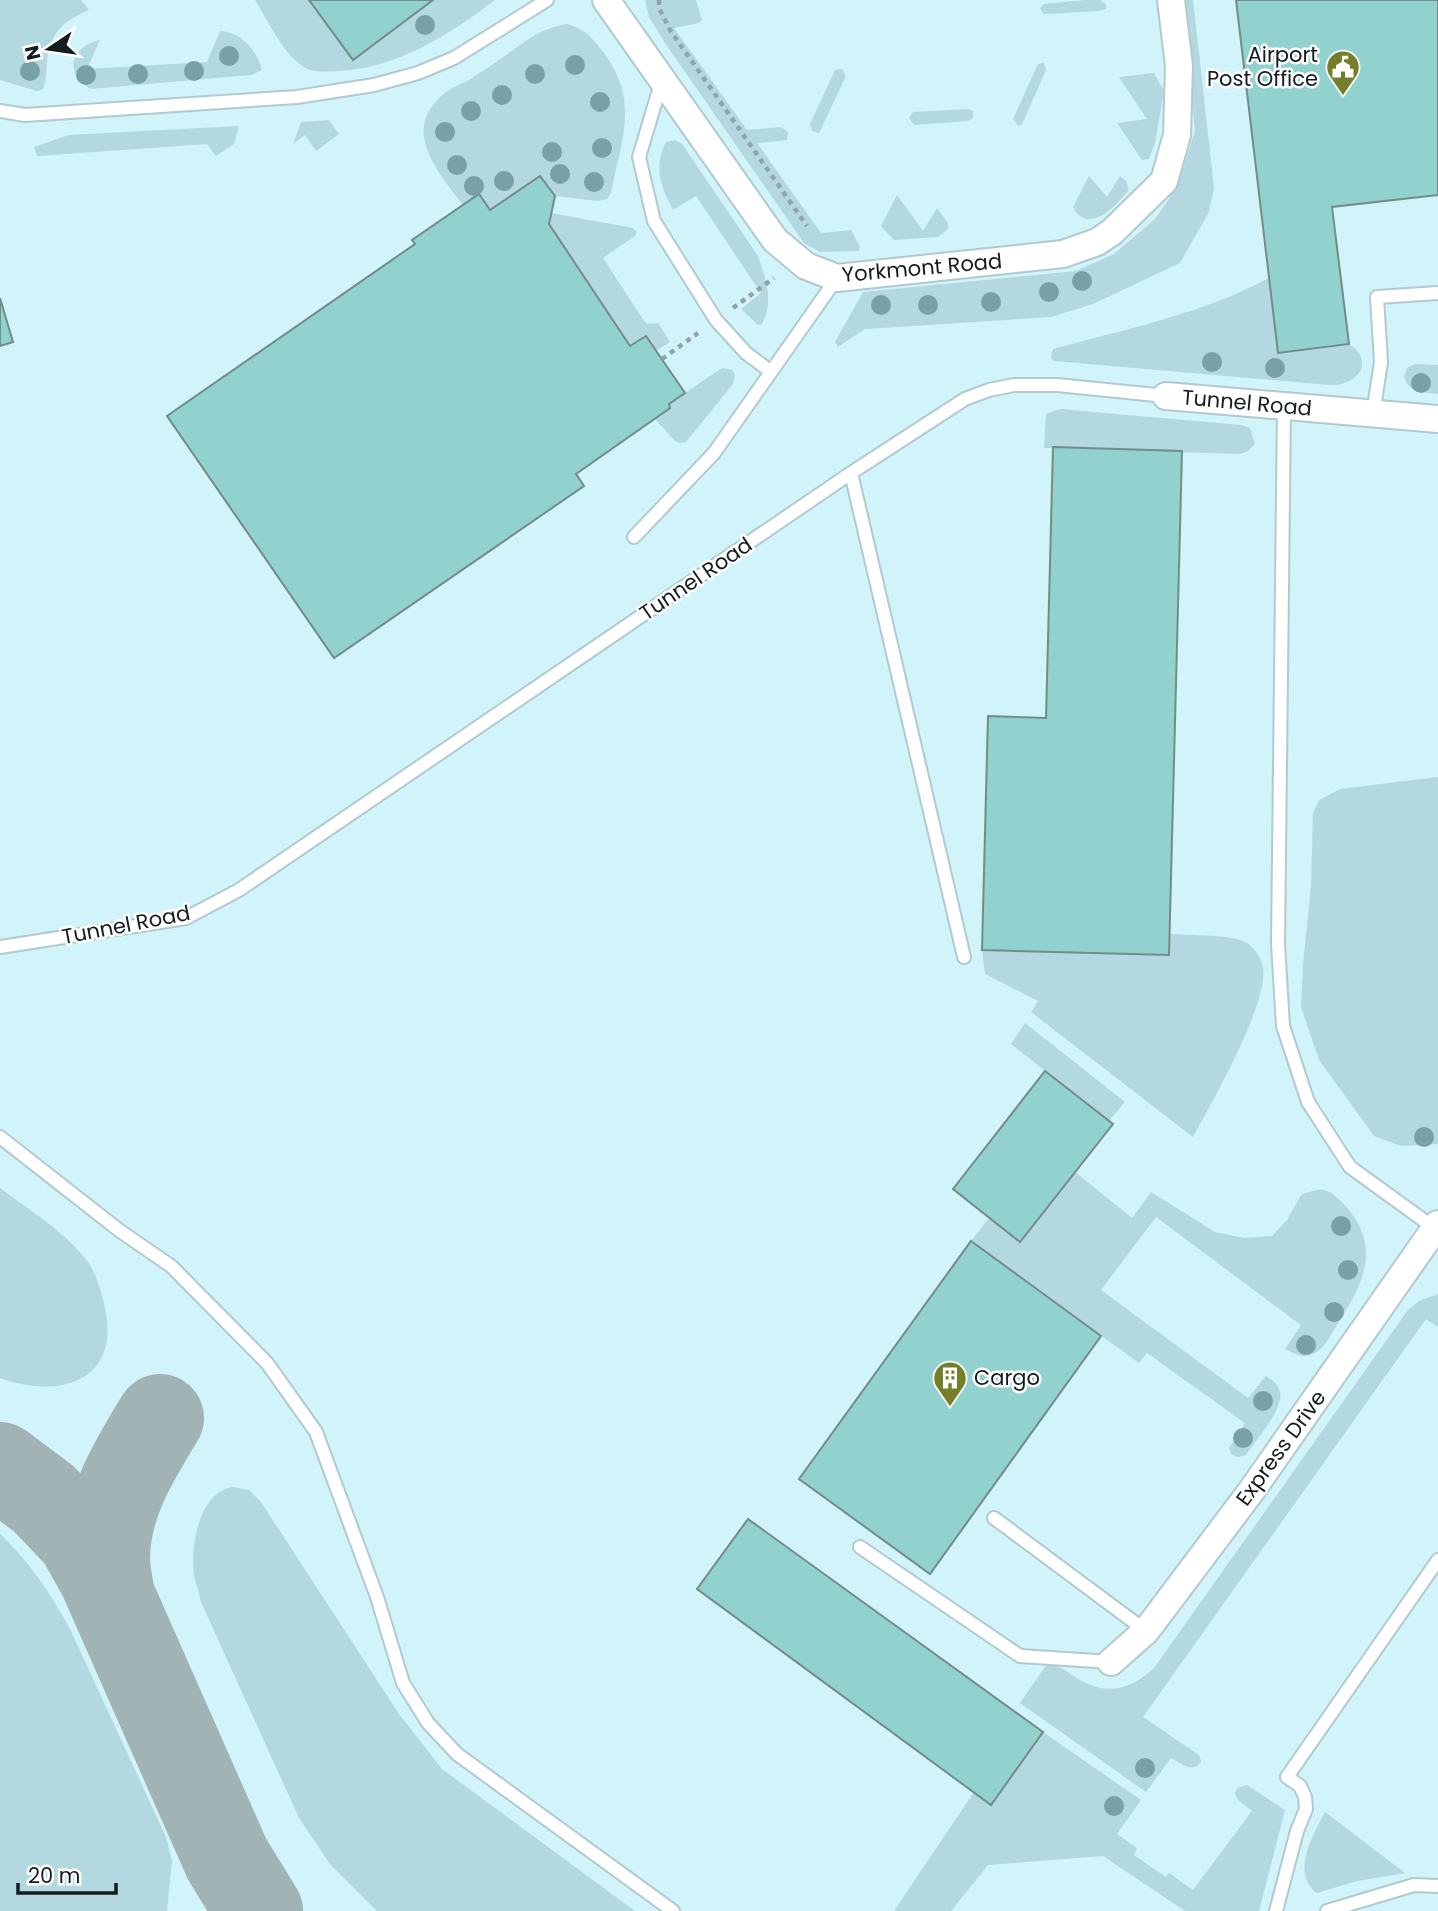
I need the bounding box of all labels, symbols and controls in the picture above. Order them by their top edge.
north arrow [14,14,84,84]
place label: Airport Post Office [1207,40,1318,93]
text: N [18,43,48,63]
public building icon: Airport Post Office [1324,48,1362,97]
street label: Yorkmont Road [841,246,1003,289]
street label: Tunnel Road [1181,382,1313,423]
street label: Tunnel Road [634,530,758,627]
street label: Tunnel Road [59,898,193,951]
building icon: Cargo [931,1359,969,1408]
place label: Cargo [974,1363,1040,1392]
street label: Express Drive [1229,1384,1332,1511]
scale bar [18,1852,116,1896]
text: 20 m [28,1861,81,1890]

